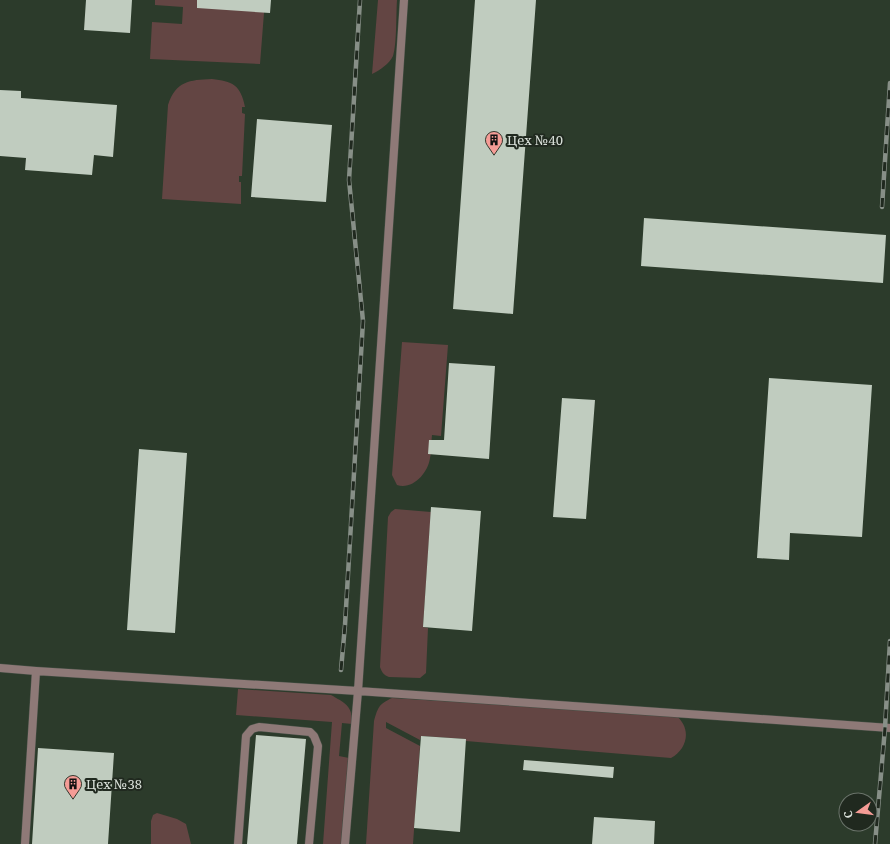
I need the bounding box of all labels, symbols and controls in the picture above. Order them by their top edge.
building icon: Цех №40 [484,130,504,155]
place label: Цех №40 [507,131,563,149]
building icon: Цех №38 [63,774,83,799]
place label: Цех №38 [86,775,142,793]
north arrow [838,792,878,832]
text: С [840,809,856,820]

